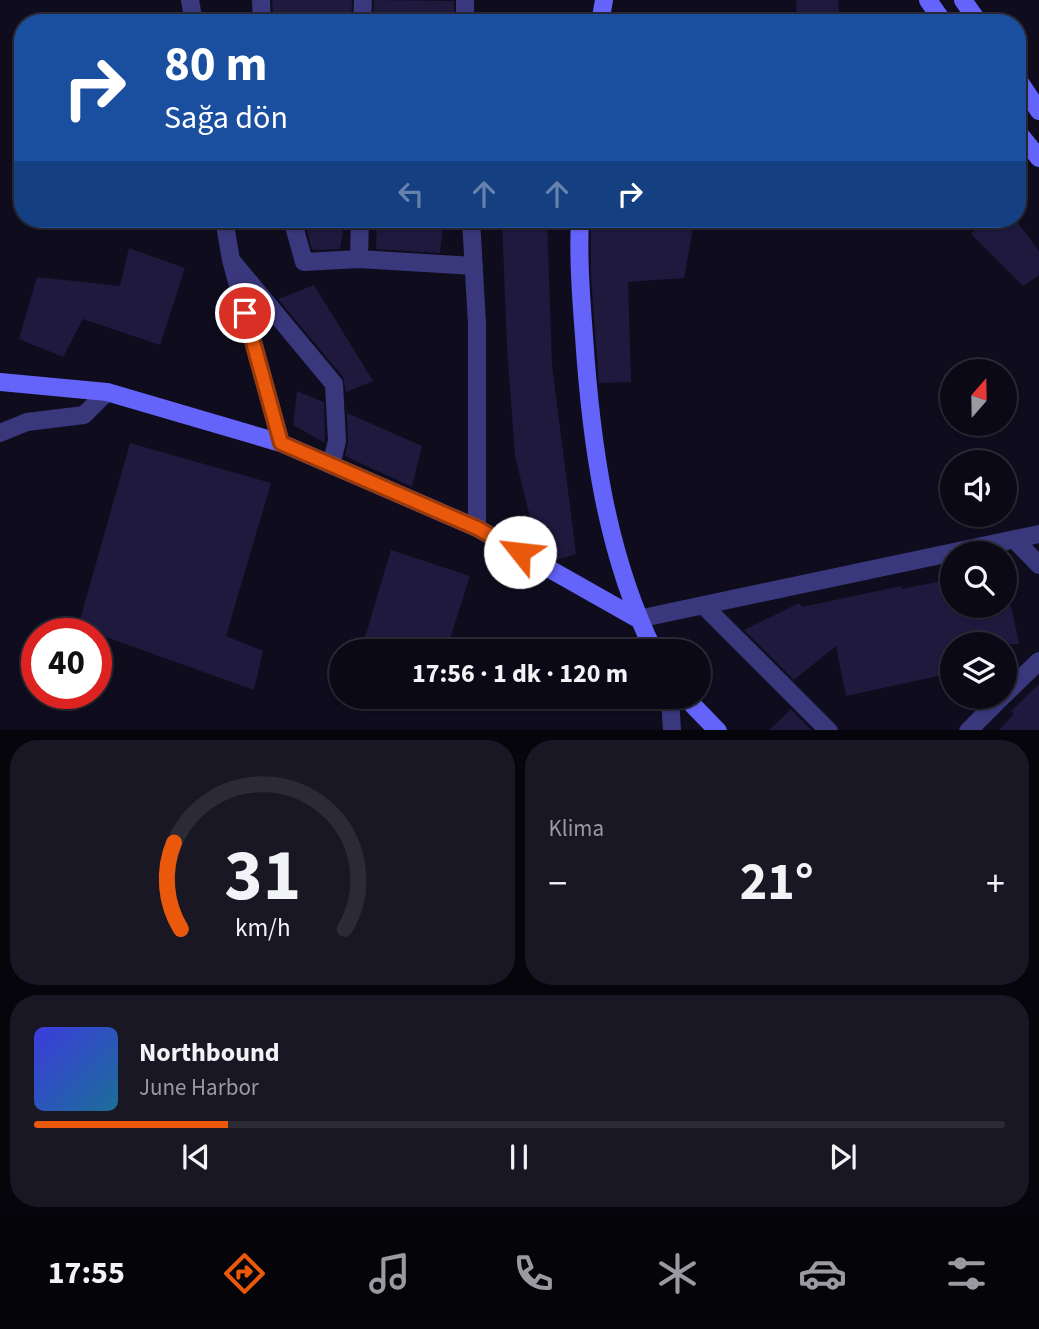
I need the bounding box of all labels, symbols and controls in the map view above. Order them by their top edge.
text: 80 m [164,30,268,100]
icon: right [49,42,140,133]
text: Sağa dön [164,95,288,141]
icon: left [392,175,430,213]
icon: ahead [465,175,503,213]
icon: ahead [538,175,576,213]
icon: right [611,175,649,213]
pin [215,283,275,343]
icon: arrive [226,294,264,332]
north arrow [940,359,1017,436]
map controls [940,359,1017,709]
button: sound [940,450,1017,527]
position arrow [483,515,557,589]
button: search [940,541,1017,618]
speed limit sign: 40 [21,618,112,709]
button: layers [940,632,1017,709]
text: 17:56 · 1 dk · 120 m [412,655,628,692]
text: Klima [549,812,604,845]
text: 31 [224,824,301,928]
text: 21° [740,846,814,920]
text: − [549,857,567,911]
text: + [986,857,1005,911]
text: km/h [235,909,290,945]
text: Northbound [139,1034,280,1071]
text: June Harbor [139,1071,259,1104]
icon: previous [177,1138,215,1176]
icon: pause [500,1138,538,1176]
icon: next [824,1138,862,1176]
icon: directions [220,1249,269,1298]
icon: music [365,1249,414,1298]
icon: phone [509,1249,558,1298]
icon: climate [653,1249,702,1298]
icon: car [798,1249,847,1298]
icon: filters [942,1249,991,1298]
text: 17:55 [48,1250,125,1296]

